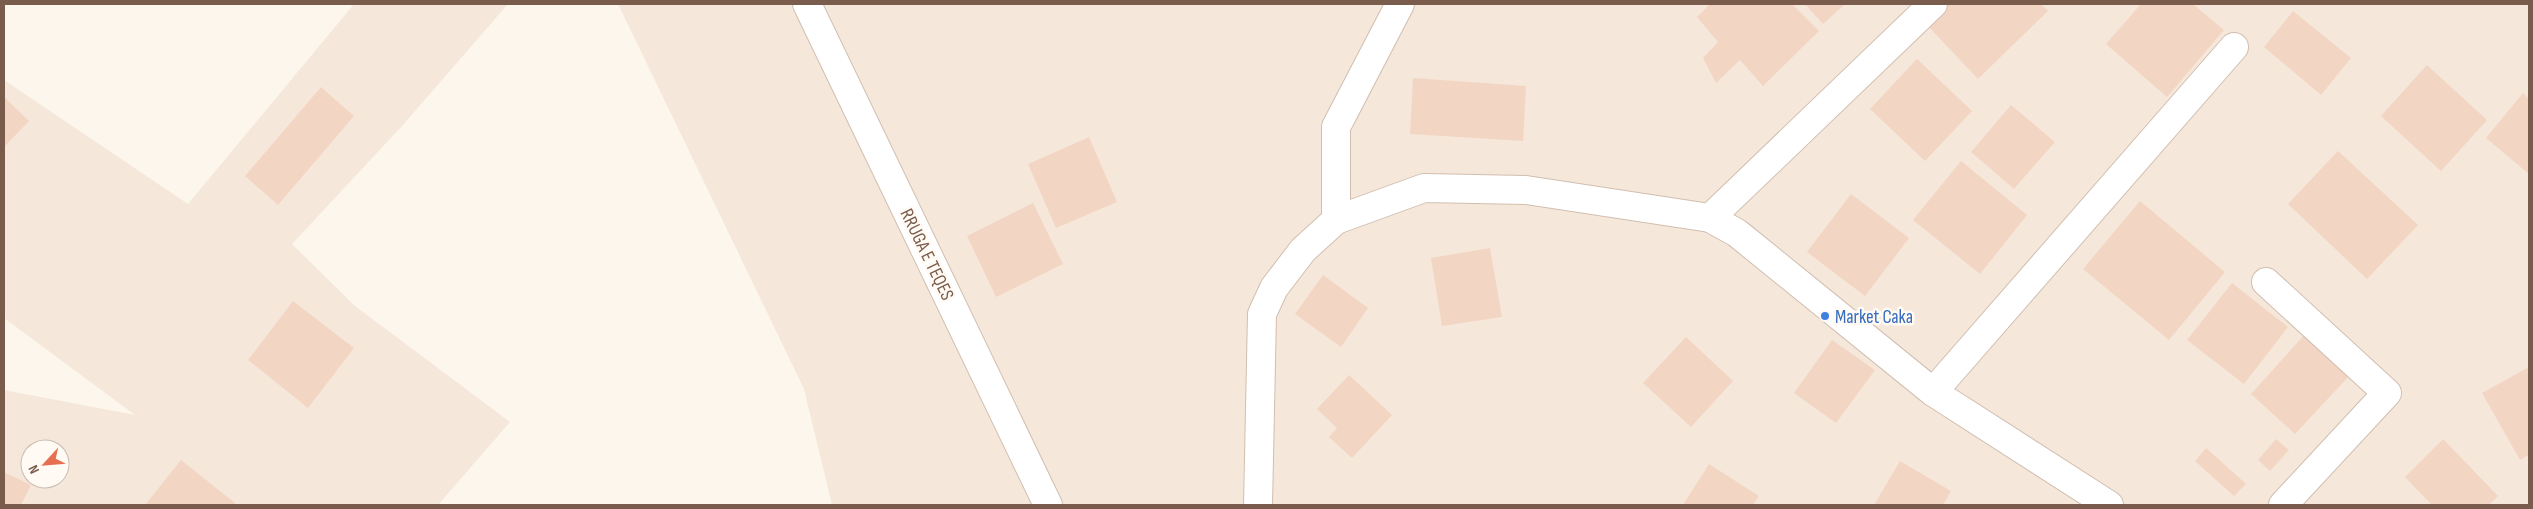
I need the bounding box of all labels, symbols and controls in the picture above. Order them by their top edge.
street label: RRUGA E TEQES [895,205,959,304]
place label: Market Caka [1835,306,1913,329]
marker: Market Caka [1819,310,1831,322]
north arrow [20,439,70,489]
text: N [24,462,43,477]

